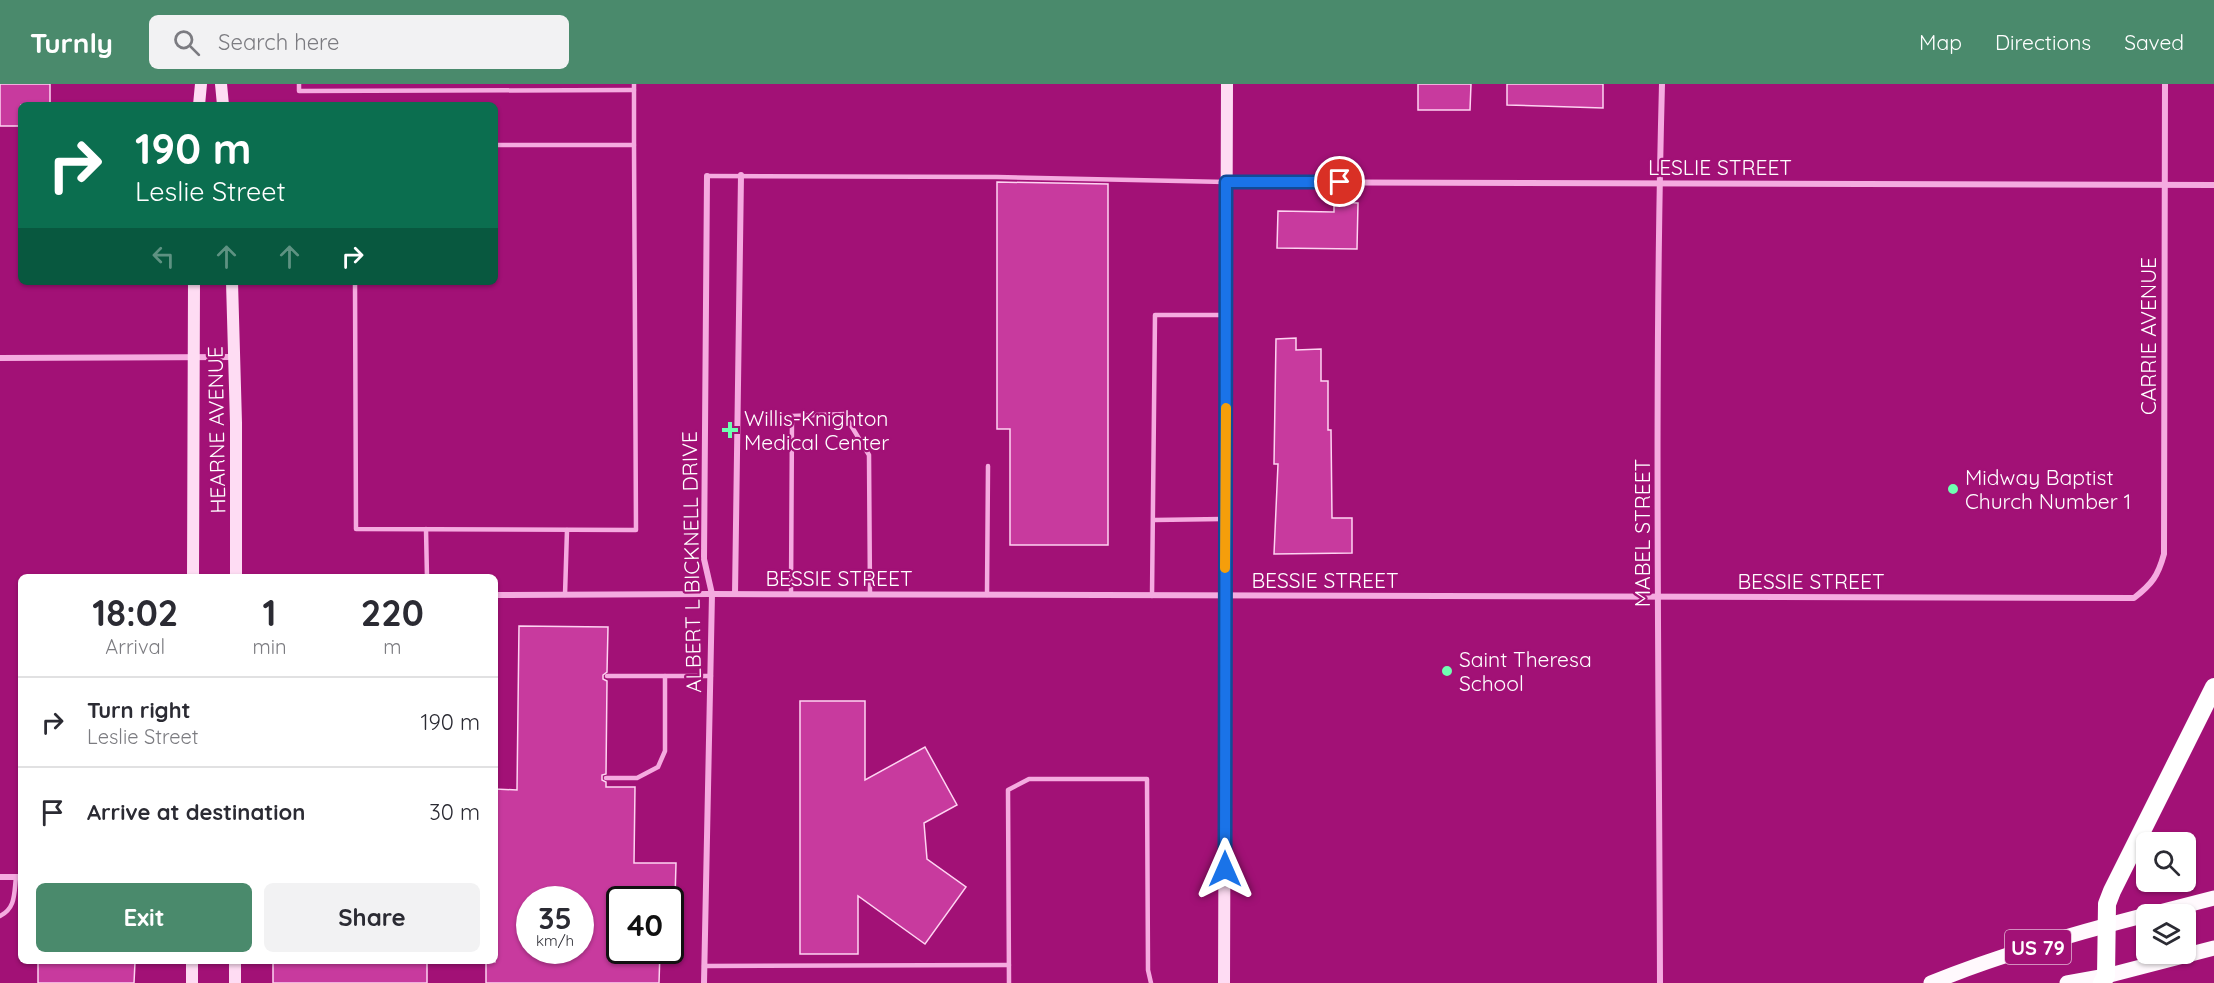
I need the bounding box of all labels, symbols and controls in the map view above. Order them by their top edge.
search box [149,15,569,69]
text: Turnly [30,25,113,60]
icon: search [170,26,203,59]
text: Search here [218,28,339,56]
text: Map [1919,29,1962,55]
text: Directions [1995,29,2091,55]
text: Saved [2124,29,2184,55]
text: 190 m [135,122,251,175]
icon: right [36,126,114,204]
street label: LESLIE STREET [1648,154,1792,180]
pin [1314,156,1365,207]
icon: arrive [1323,165,1356,198]
text: Leslie Street [135,174,286,208]
icon: left [147,240,180,273]
icon: ahead [210,240,243,273]
icon: ahead [273,240,306,273]
icon: right [336,240,369,273]
street label: CARRIE AVENUE [2135,257,2161,415]
street label: HEARNE AVENUE [202,346,230,514]
place label: Willis-Knighton Medical Center [744,405,889,455]
marker: Willis-Knighton Medical Center [721,421,739,439]
street label: ALBERT L BICKNELL DRIVE [676,431,706,693]
street label: MABEL STREET [1629,459,1655,607]
place label: Midway Baptist Church Number 1 [1965,464,2131,514]
marker: Midway Baptist Church Number 1 [1946,482,1960,496]
street label: BESSIE STREET [765,565,913,591]
street label: BESSIE STREET [1251,567,1399,593]
street label: BESSIE STREET [1737,568,1885,594]
text: 18:02 [92,590,178,635]
text: 1 [263,590,277,635]
text: 220 [361,590,424,635]
text: Arrival [105,634,165,659]
text: min [252,634,287,659]
text: m [383,634,401,659]
place label: Saint Theresa School [1459,646,1592,696]
marker: Saint Theresa School [1440,664,1454,678]
text: Turn right [87,696,191,724]
icon: right [36,706,69,739]
text: 190 m [420,708,480,736]
text: Leslie Street [87,724,199,749]
icon: arrive [36,796,69,829]
text: Arrive at destination [87,798,305,826]
text: 30 m [429,798,480,826]
map controls [2136,832,2196,964]
button: search [2136,832,2196,892]
position arrow [1193,837,1257,901]
button: Exit [36,883,252,952]
button: Share [264,883,480,952]
speed limit sign: 40 [606,886,684,964]
text: 35 [538,899,572,937]
button: layers [2136,904,2196,964]
road number: US 79 [2005,930,2071,964]
text: km/h [536,931,574,950]

